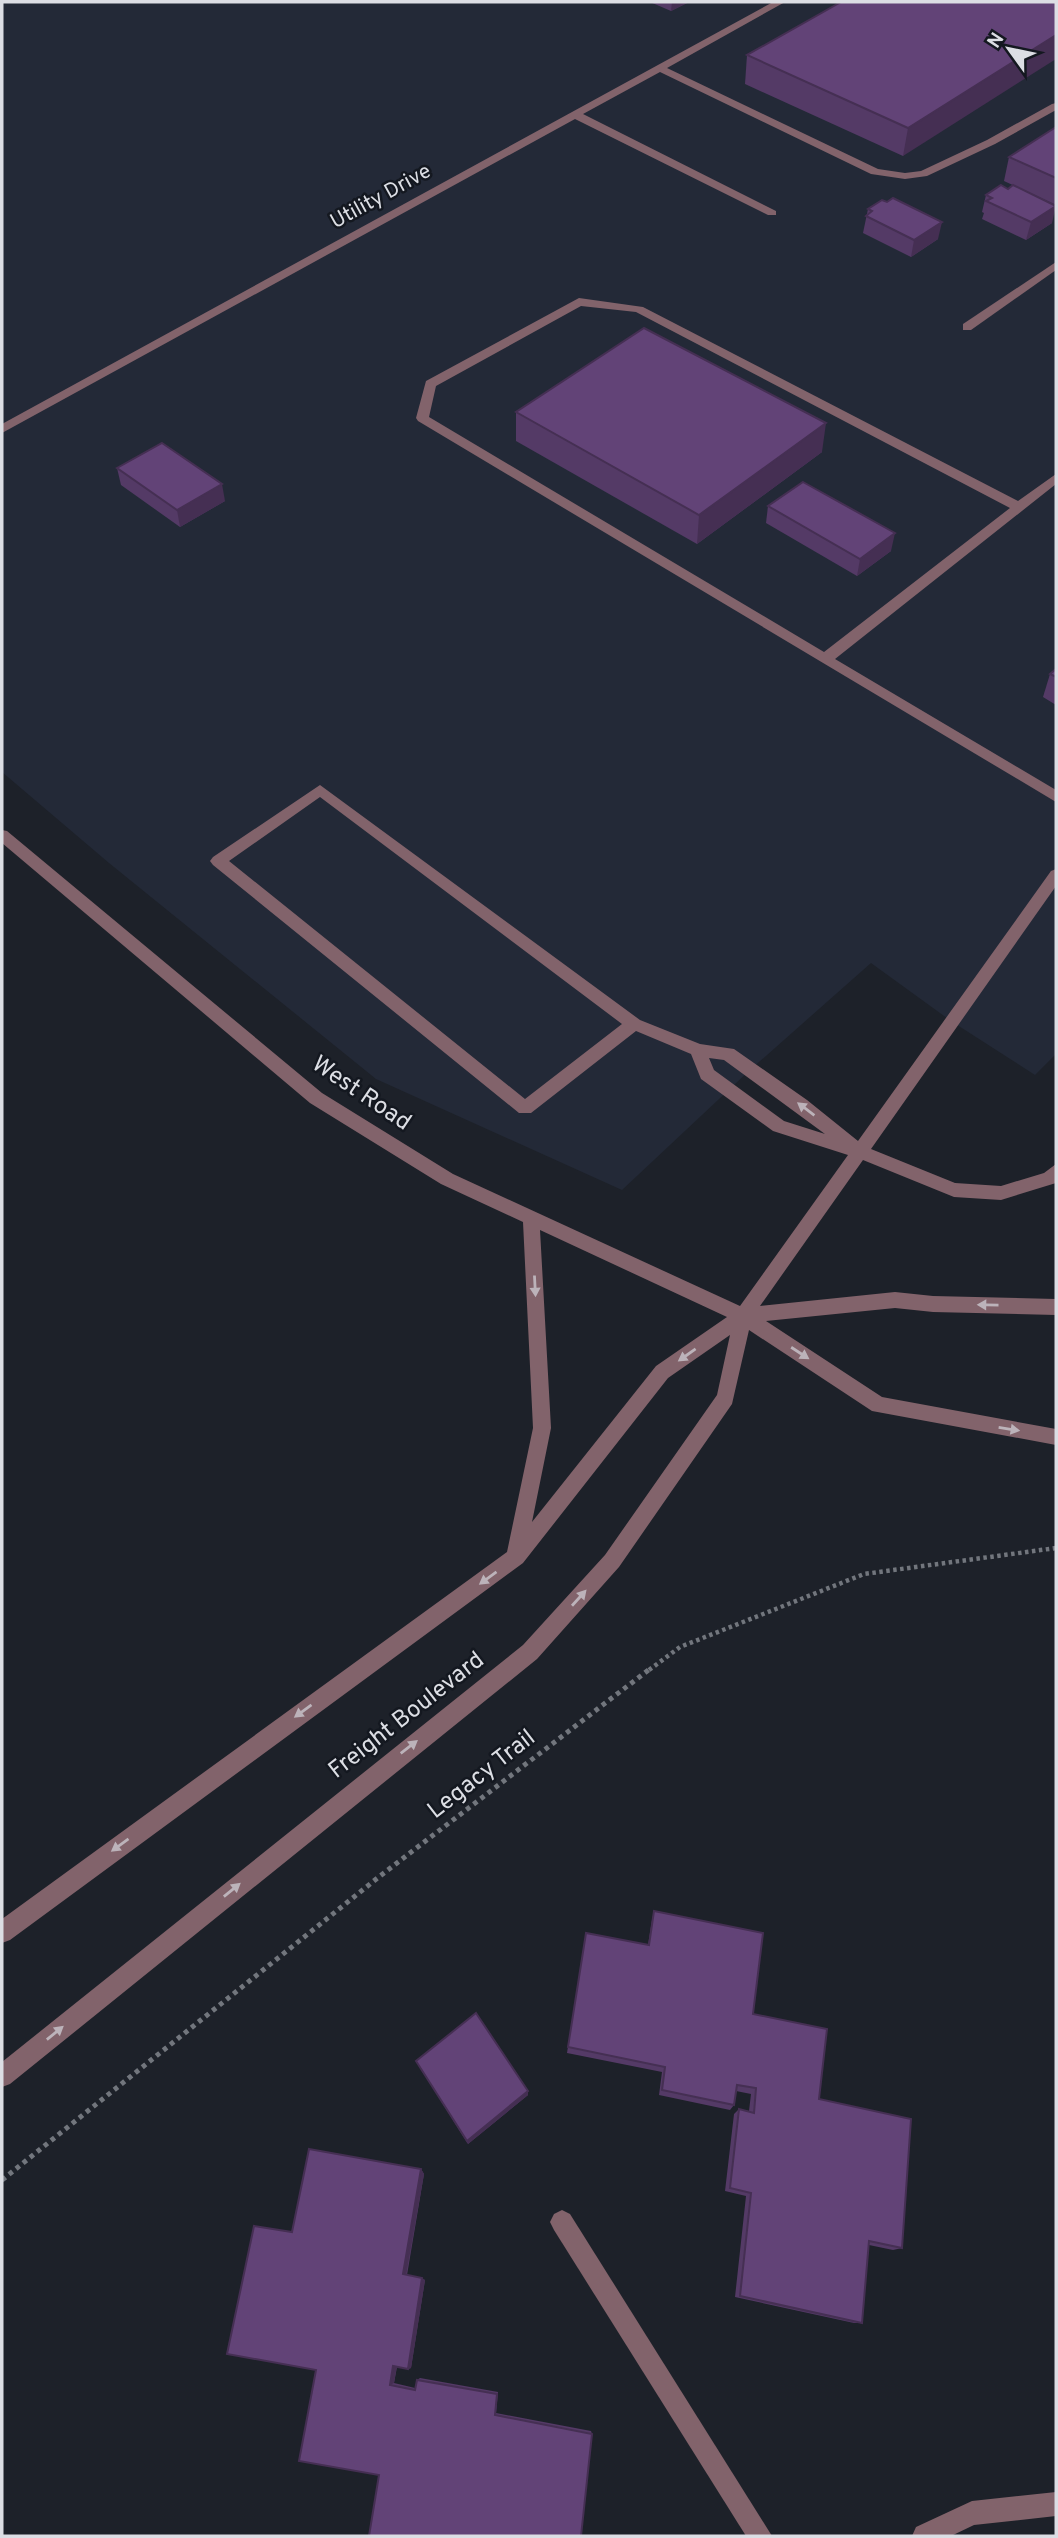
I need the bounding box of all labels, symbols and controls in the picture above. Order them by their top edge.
north arrow [974,14,1044,84]
text: N [983,29,1010,53]
street label: Utility Drive [326,158,436,236]
street label: West Road [305,1050,417,1138]
one-way arrow [797,1102,815,1117]
one-way arrow [529,1275,540,1297]
one-way arrow [977,1299,999,1311]
one-way arrow [790,1346,809,1359]
one-way arrow [678,1348,696,1362]
one-way arrow [999,1424,1021,1435]
one-way arrow [479,1570,497,1584]
one-way arrow [571,1589,586,1606]
street label: Freight Boulevard [323,1646,491,1786]
one-way arrow [294,1704,312,1718]
street label: Legacy Trail [422,1724,542,1826]
one-way arrow [400,1741,418,1755]
one-way arrow [110,1838,129,1852]
one-way arrow [223,1883,240,1898]
one-way arrow [46,2026,63,2041]

